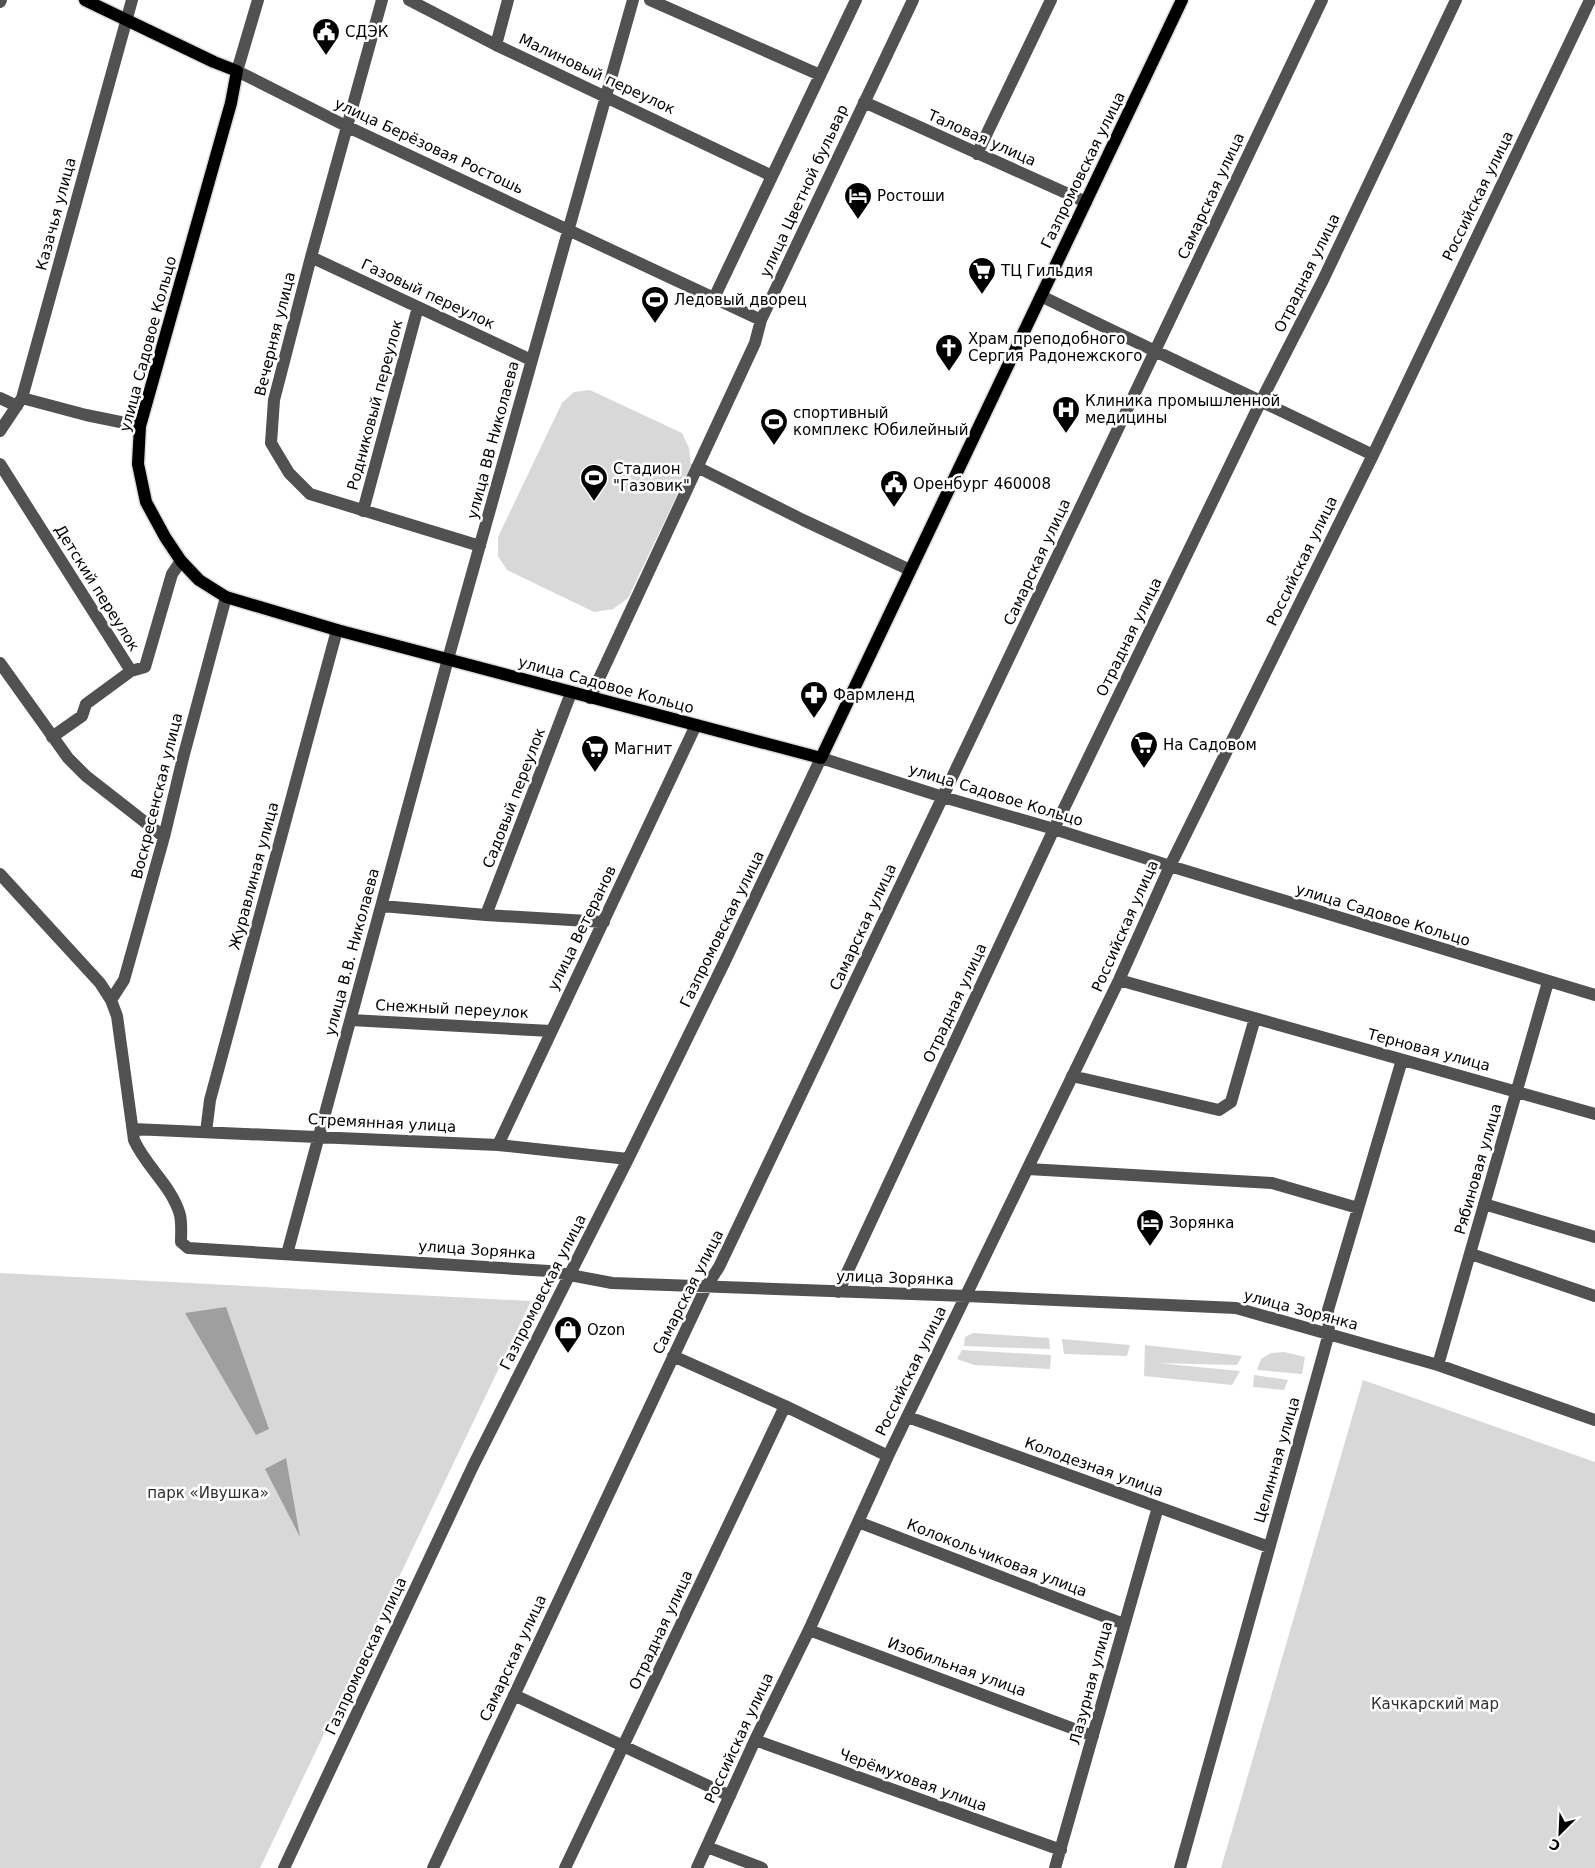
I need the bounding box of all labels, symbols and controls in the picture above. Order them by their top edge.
public building icon: СДЭК [311,17,341,56]
place label: СДЭК [345,23,389,41]
street label: Малиновый переулок [516,30,678,118]
street label: Газпромовская улица [1037,89,1129,251]
street label: улица Берёзовая Ростошь [332,94,526,198]
street label: улица Цветной бульвар [756,102,852,280]
street label: Таловая улица [924,106,1039,170]
street label: Российская улица [1439,128,1517,264]
street label: Самарская улица [1174,130,1248,262]
street label: Казачья улица [32,156,80,272]
hotel icon: Ростоши [843,181,873,220]
place label: Ростоши [877,187,945,205]
street label: Отрадная улица [1270,211,1344,335]
street label: улица Садовое Кольцо [116,254,180,434]
street label: Газовый переулок [358,255,498,333]
supermarket icon: ТЦ Гильдия [967,256,997,295]
place label: ТЦ Гильдия [1000,262,1093,280]
street label: Вечерняя улица [251,270,299,398]
sports icon: Ледовый дворец [640,285,670,324]
place label: Ледовый дворец [674,291,807,309]
street label: Родниковый переулок [344,318,406,492]
place label: Храм преподобного Сергия Радонежского [968,330,1143,365]
church icon: Храм преподобного Сергия Радонежского [934,333,964,372]
street label: улица ВВ Николаева [463,359,523,521]
place label: Клиника промышленной медицины [1085,392,1280,427]
hospital icon: Клиника промышленной медицины [1051,395,1081,434]
place label: спортивный комплекс Юбилейный [793,404,968,439]
sports icon: спортивный комплекс Юбилейный [759,407,789,446]
place label: Стадион "Газовик" [613,460,690,495]
sports icon: Стадион "Газовик" [579,463,609,502]
public building icon: Оренбург 460008 [879,469,909,508]
place label: Оренбург 460008 [913,475,1051,493]
street label: Российская улица [1263,493,1341,629]
street label: Самарская улица [1000,496,1074,628]
street label: Детский переулок [51,521,143,655]
street label: Отрадная улица [1092,575,1166,699]
street label: улица Садовое Кольцо [516,653,696,717]
pharmacy icon: Фармленд [799,680,829,719]
place label: Фармленд [833,686,915,704]
street label: Воскресенская улица [128,711,186,881]
street label: Садовый переулок [479,725,549,871]
supermarket icon: На Садовом [1129,730,1159,769]
supermarket icon: Магнит [580,734,610,773]
place label: На Садовом [1163,736,1257,754]
place label: Магнит [614,740,673,758]
street label: улица Садовое Кольцо [907,760,1085,830]
street label: Журавлиная улица [226,800,282,952]
street label: Газпромовская улица [676,848,768,1010]
street label: Российская улица [1088,857,1162,995]
street label: Самарская улица [826,861,900,993]
street label: улица Ветеранов [544,863,620,993]
street label: улица В.В. Николаева [321,866,383,1038]
street label: улица Садовое Кольцо [1294,880,1472,950]
street label: Отрадная улица [919,940,991,1066]
street label: Снежный переулок [375,996,529,1022]
street label: Терновая улица [1365,1025,1492,1075]
street label: Рябиновая улица [1451,1101,1505,1237]
street label: Стремянная улица [307,1110,457,1136]
hotel icon: Зорянка [1135,1208,1165,1247]
street label: Газпромовская улица [496,1211,590,1373]
place label: Зорянка [1169,1214,1234,1232]
street label: Самарская улица [649,1227,727,1357]
street label: улица Зорянка [418,1237,536,1263]
street label: улица Зорянка [836,1267,954,1289]
street label: улица Зорянка [1242,1286,1360,1334]
street label: Российская улица [872,1303,950,1439]
shop icon: Ozon [553,1315,583,1354]
place label: Ozon [587,1321,625,1339]
street label: Целинная улица [1250,1395,1304,1525]
street label: Колодезная улица [1022,1433,1166,1501]
park label: парк «Ивушка» [147,1484,269,1502]
street label: Колокольчиковая улица [904,1515,1090,1601]
street label: Отрадная улица [625,1567,697,1693]
street label: Газпромовская улица [321,1574,411,1738]
street label: Самарская улица [476,1592,550,1724]
street label: Лазурная улица [1066,1619,1116,1747]
street label: Изобильная улица [885,1634,1029,1700]
street label: Российская улица [701,1670,777,1806]
park label: Качкарский мар [1371,1695,1499,1713]
street label: Черёмуховая улица [837,1745,989,1815]
north arrow [1535,1808,1585,1858]
text: С [1547,1835,1563,1854]

